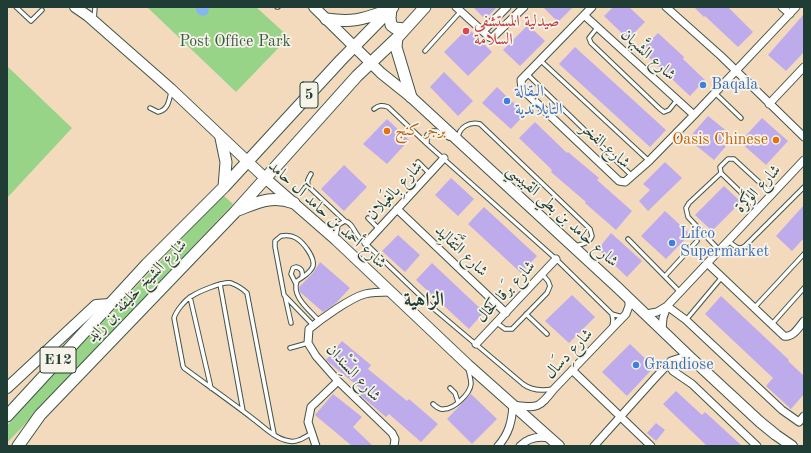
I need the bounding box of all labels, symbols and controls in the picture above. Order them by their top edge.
place label: صيدلية المستشفى السلامة [474,12,560,50]
street label: شارع الشَّبهان [616,25,680,85]
marker: صيدلية المستشفى السلامة [461,26,471,36]
park label: Post Office Park [179,32,291,52]
place label: Baqala [711,75,758,95]
marker: Baqala [698,80,708,90]
road number: 5 [300,82,318,108]
place label: البقالة التايلاندية [515,82,562,120]
marker: البقالة التايلاندية [502,96,512,106]
street label: شارع الفخر [576,119,634,173]
place label: برجر كنج [395,121,446,141]
marker: برجر كنج [382,126,392,136]
place label: Oasis Chinese [672,130,768,150]
marker: Oasis Chinese [771,135,781,145]
street label: شارع أحمد بن حامد آل حامد [264,157,390,273]
street label: شارع بِالغَيلان [363,158,427,224]
street label: شارع حامد بن بطي القبيسي [502,161,622,271]
street label: شارع الوَكرة [731,161,785,217]
street label: شارع التَّقَالِيد [430,221,492,281]
place label: Lifco Supermarket [680,224,769,262]
street label: شارع الشيخ خليفة بن زايد [83,235,191,347]
marker: Lifco Supermarket [667,238,677,248]
street label: شارع بَرقا كحال [472,257,540,327]
district label: الزاهية [404,289,444,313]
street label: شارع دِسَال [541,325,597,383]
street label: شارع السِّنْدان [322,340,384,406]
road number: E12 [40,347,76,373]
place label: Grandiose [644,355,714,375]
marker: Grandiose [631,360,641,370]

